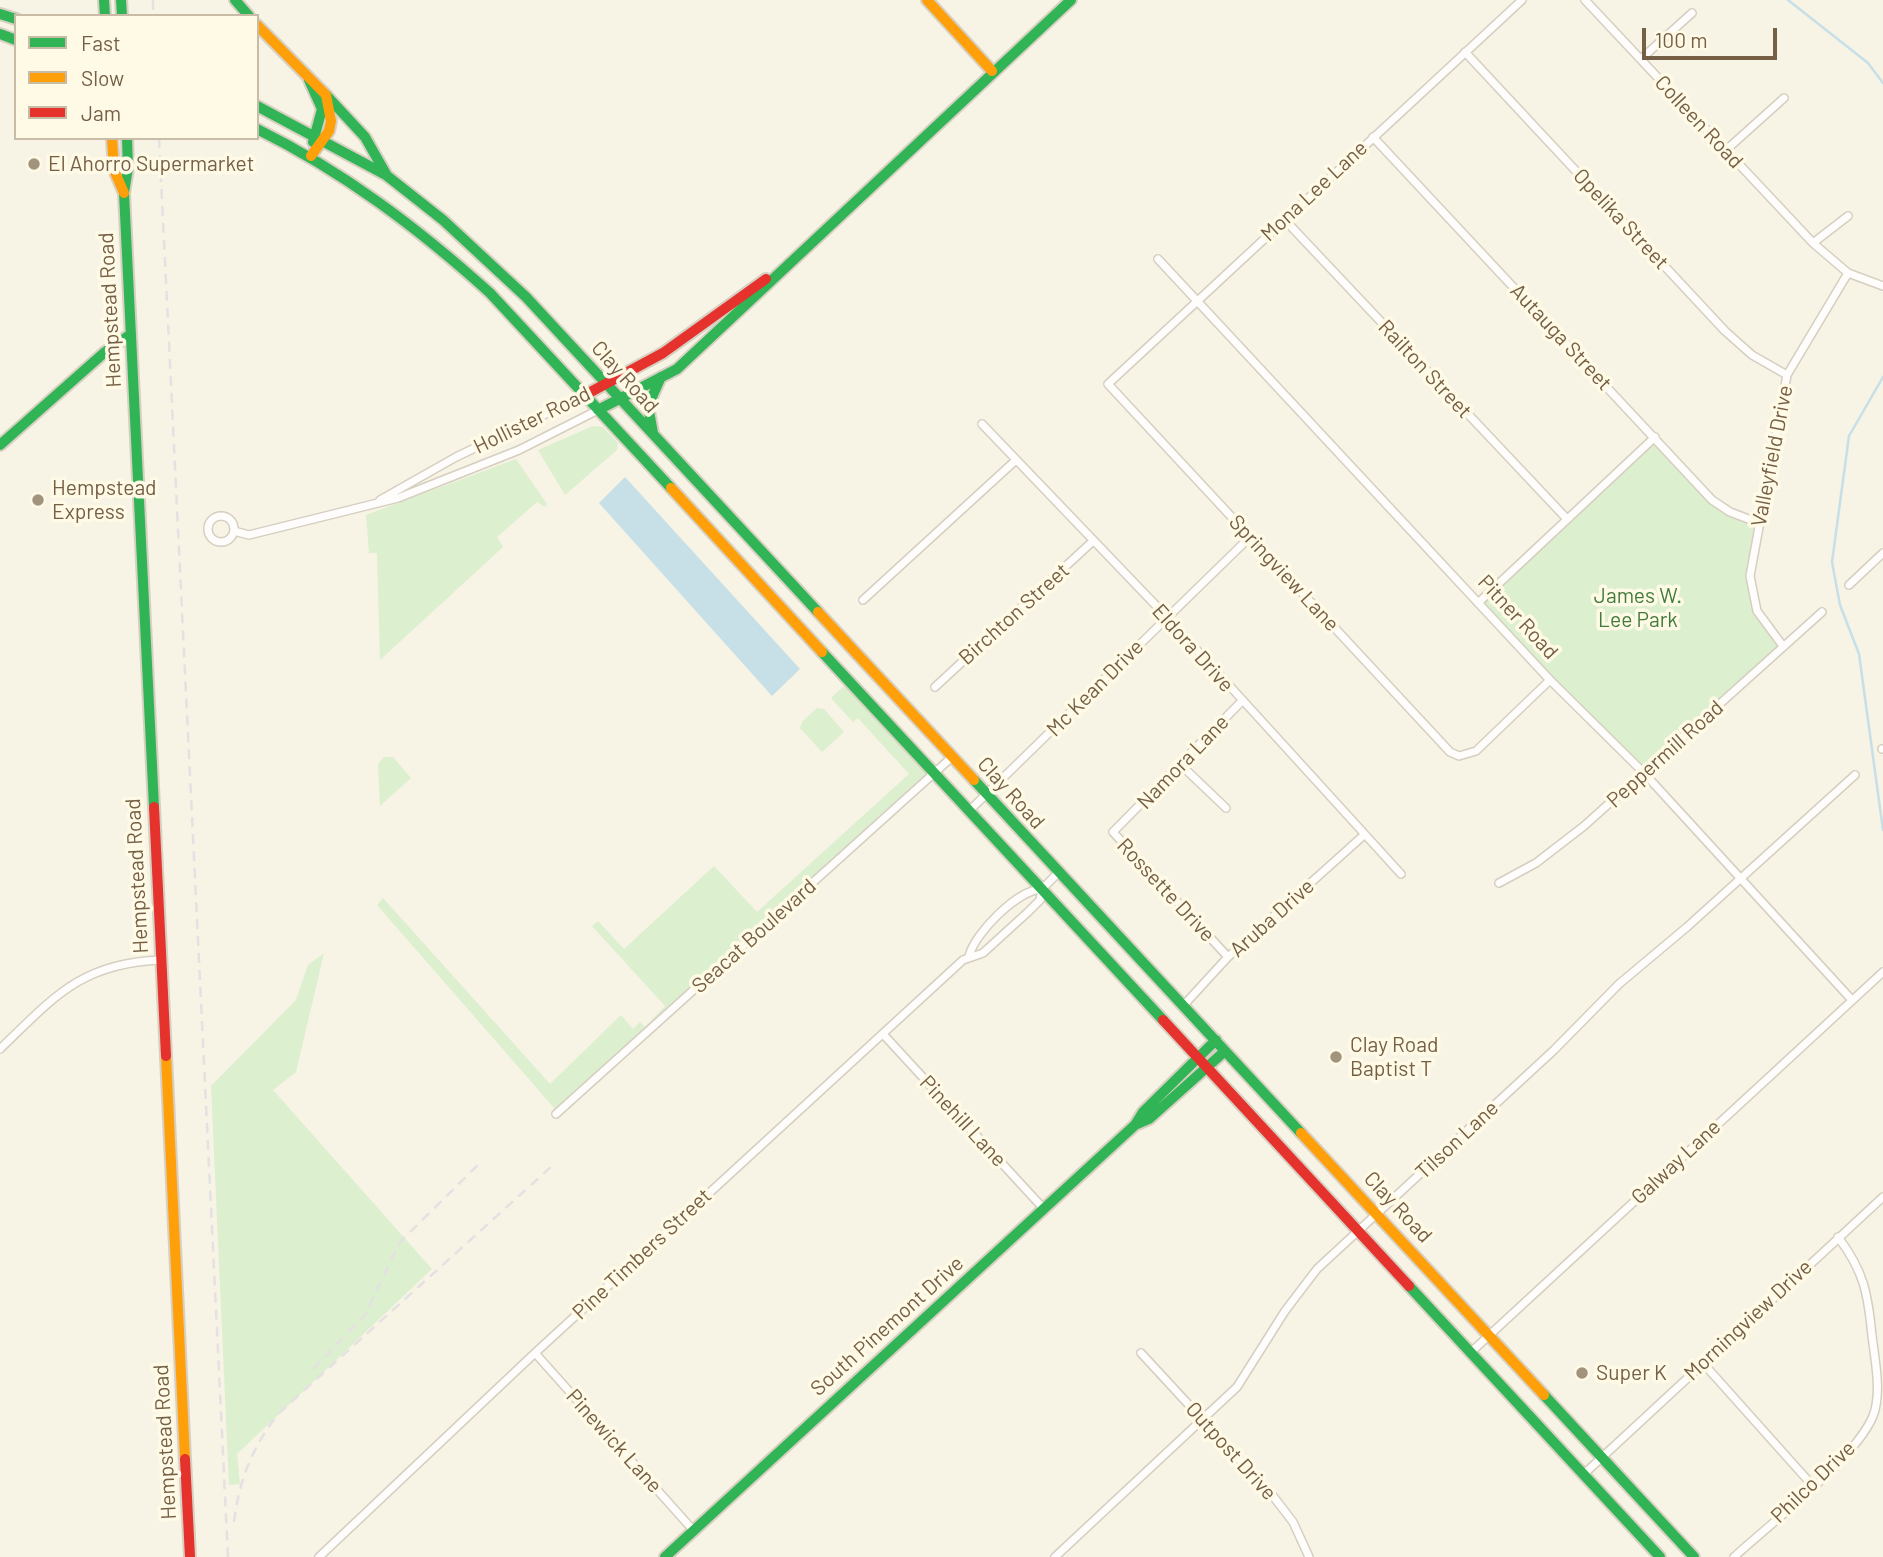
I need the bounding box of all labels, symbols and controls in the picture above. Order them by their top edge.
legend [14,14,259,140]
scale bar [1645,14,1780,58]
text: 100 m [1655,27,1708,52]
text: Fast [81,30,121,55]
text: Slow [81,65,124,90]
street label: Colleen Road [1649,70,1749,174]
text: Jam [81,100,121,125]
street label: Mona Lee Lane [1256,135,1372,247]
place label: El Ahorro Supermarket [48,151,254,177]
marker: El Ahorro Supermarket [26,156,42,172]
street label: Opelika Street [1568,163,1674,275]
street label: Hempstead Road [93,232,127,388]
street label: Autauga Street [1505,278,1617,396]
street label: Railton Street [1373,315,1477,423]
street label: Clay Road [586,336,664,418]
street label: Hollister Road [469,381,595,459]
street label: Valleyfield Drive [1746,383,1798,529]
place label: Hempstead Express [52,475,157,525]
marker: Hempstead Express [30,492,46,508]
street label: Springview Lane [1224,510,1344,636]
street label: Birchton Street [954,558,1074,670]
street label: Pitner Road [1473,570,1563,664]
park label: James W. Lee Park [1594,583,1682,633]
street label: Eldora Drive [1147,599,1239,697]
street label: Mc Kean Drive [1041,634,1149,742]
street label: Peppermill Road [1602,695,1728,813]
street label: Namora Lane [1132,710,1234,814]
street label: Clay Road [972,752,1050,834]
street label: Hempstead Road [120,798,154,954]
street label: Rossette Drive [1112,833,1220,947]
street label: Seacat Boulevard [687,874,821,998]
street label: Aruba Drive [1225,874,1319,962]
place label: Clay Road Baptist T [1350,1032,1438,1082]
marker: Clay Road Baptist T [1328,1049,1344,1065]
street label: Pinehill Lane [914,1070,1012,1172]
street label: Tilson Lane [1410,1095,1504,1185]
street label: Galway Lane [1626,1114,1726,1210]
street label: Clay Road [1359,1166,1437,1248]
street label: Pine Timbers Street [567,1183,717,1325]
street label: South Pinemont Drive [805,1251,969,1401]
street label: Morningview Drive [1679,1254,1817,1386]
place label: Super K [1596,1360,1667,1386]
street label: Hempstead Road [148,1364,182,1520]
marker: Super K [1574,1365,1590,1381]
street label: Pinewick Lane [561,1384,667,1498]
street label: Outpost Drive [1180,1397,1282,1505]
street label: Philco Drive [1766,1436,1860,1528]

